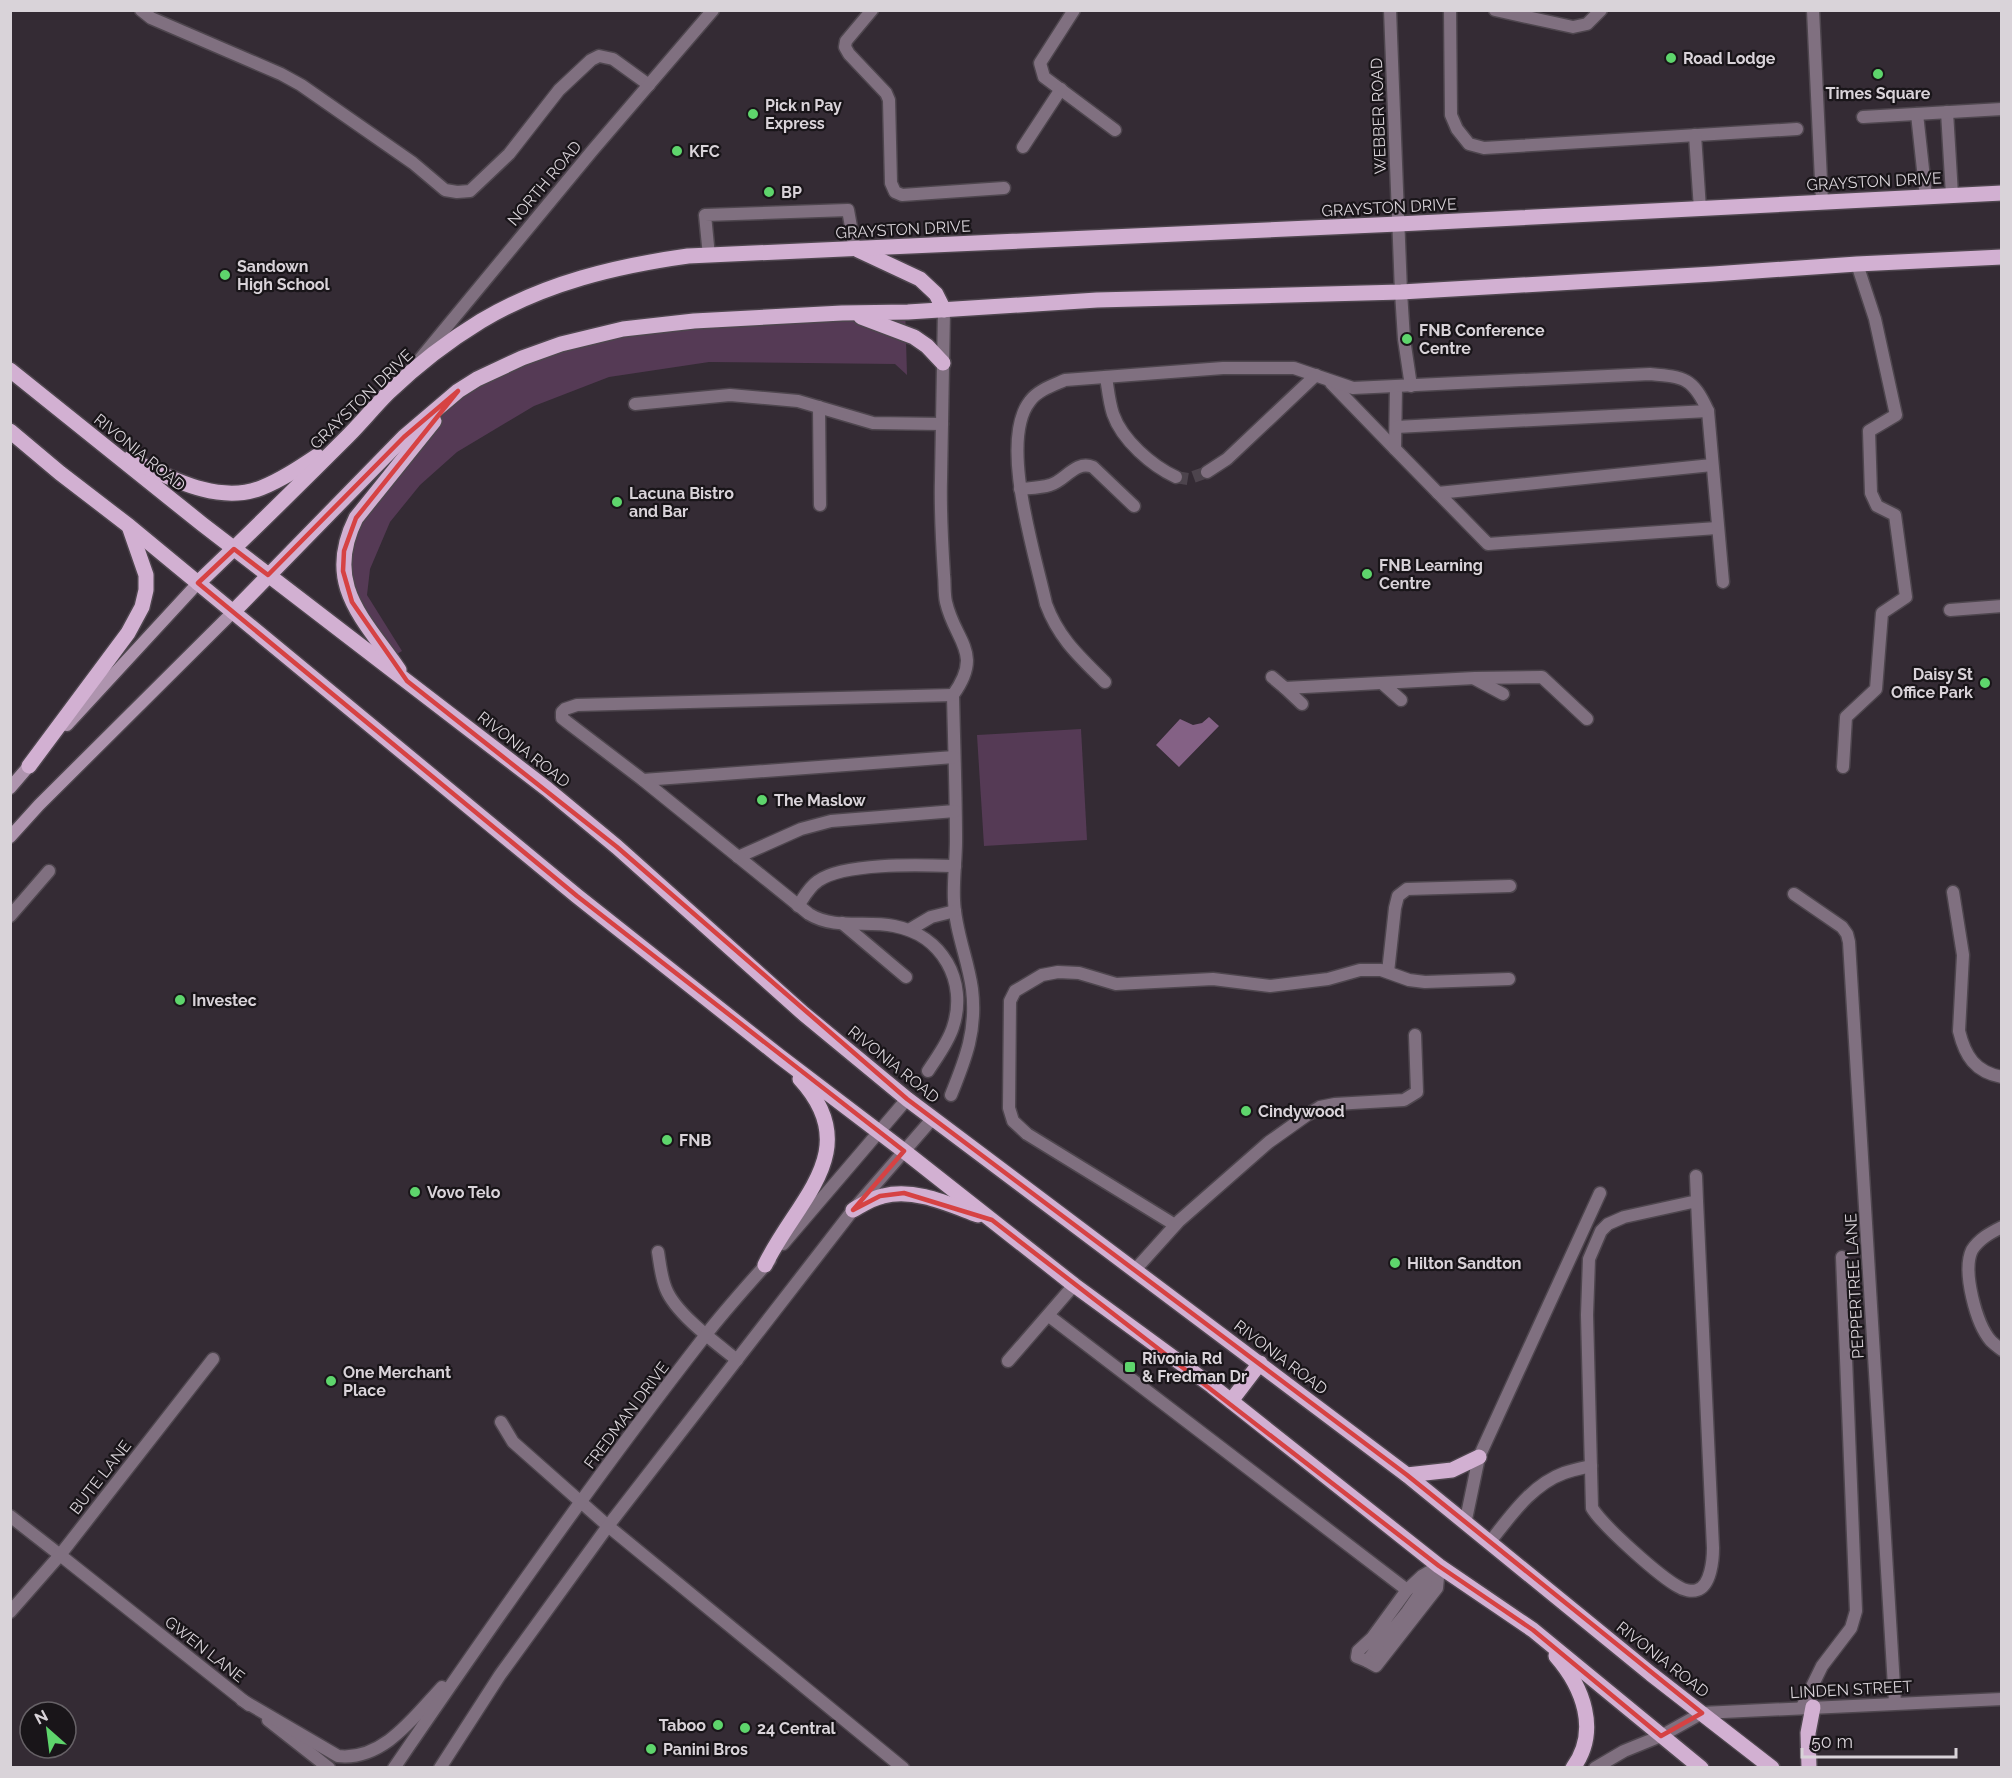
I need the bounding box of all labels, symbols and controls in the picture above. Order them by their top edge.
place label: Road Lodge [1683,49,1776,68]
marker: Road Lodge [1664,51,1678,65]
street label: WEBBER ROAD [1367,57,1390,174]
marker: Times Square [1871,67,1885,81]
place label: Times Square [1826,84,1931,103]
place label: Pick n Pay Express [765,96,842,133]
marker: Pick n Pay Express [746,107,760,121]
street label: NORTH ROAD [503,137,585,230]
place label: KFC [689,142,720,161]
marker: KFC [670,144,684,158]
street label: GRAYSTON DRIVE [1806,168,1942,195]
place label: BP [781,183,802,202]
marker: BP [762,185,776,199]
street label: GRAYSTON DRIVE [1321,194,1457,221]
street label: GRAYSTON DRIVE [835,216,971,243]
place label: Sandown High School [237,257,331,294]
marker: Sandown High School [218,268,232,282]
place label: FNB Conference Centre [1419,321,1545,358]
marker: FNB Conference Centre [1400,332,1414,346]
street label: GRAYSTON DRIVE [306,345,417,453]
street label: RIVONIA ROAD [90,410,189,495]
place label: Lacuna Bistro and Bar [629,484,734,521]
marker: Lacuna Bistro and Bar [610,495,624,509]
place label: FNB Learning Centre [1379,556,1483,593]
marker: FNB Learning Centre [1360,567,1374,581]
place label: Daisy St Office Park [1891,665,1973,702]
marker: Daisy St Office Park [1978,676,1992,690]
street label: RIVONIA ROAD [474,707,574,791]
place label: The Maslow [774,791,866,810]
marker: The Maslow [755,793,769,807]
place label: Investec [192,991,257,1010]
marker: Investec [173,993,187,1007]
street label: RIVONIA ROAD [844,1022,943,1107]
place label: Cindywood [1258,1102,1345,1121]
marker: Cindywood [1239,1104,1253,1118]
place label: FNB [679,1131,711,1150]
marker: FNB [660,1133,674,1147]
place label: Vovo Telo [427,1183,501,1202]
marker: Vovo Telo [408,1185,422,1199]
street label: PEPPERTREE LANE [1841,1212,1868,1359]
place label: Hilton Sandton [1407,1254,1522,1273]
marker: Hilton Sandton [1388,1256,1402,1270]
street label: RIVONIA ROAD [1230,1316,1331,1399]
place label: Rivonia Rd & Fredman Dr [1142,1349,1247,1386]
street label: FREDMAN DRIVE [580,1358,673,1472]
marker: Rivonia Rd & Fredman Dr [1123,1360,1137,1374]
place label: One Merchant Place [343,1363,451,1400]
marker: One Merchant Place [324,1374,338,1388]
street label: BUTE LANE [66,1436,135,1518]
street label: GWEN LANE [161,1612,249,1687]
street label: RIVONIA ROAD [1613,1617,1713,1701]
street label: LINDEN STREET [1789,1677,1913,1702]
north arrow [18,1700,78,1760]
text: N [31,1706,51,1728]
place label: Taboo [659,1716,706,1735]
marker: Taboo [711,1718,725,1732]
place label: 24 Central [757,1719,837,1738]
marker: 24 Central [738,1721,752,1735]
scale bar [1802,1721,1956,1759]
text: 50 m [1811,1731,1853,1752]
place label: Panini Bros [663,1740,748,1759]
marker: Panini Bros [644,1742,658,1756]

